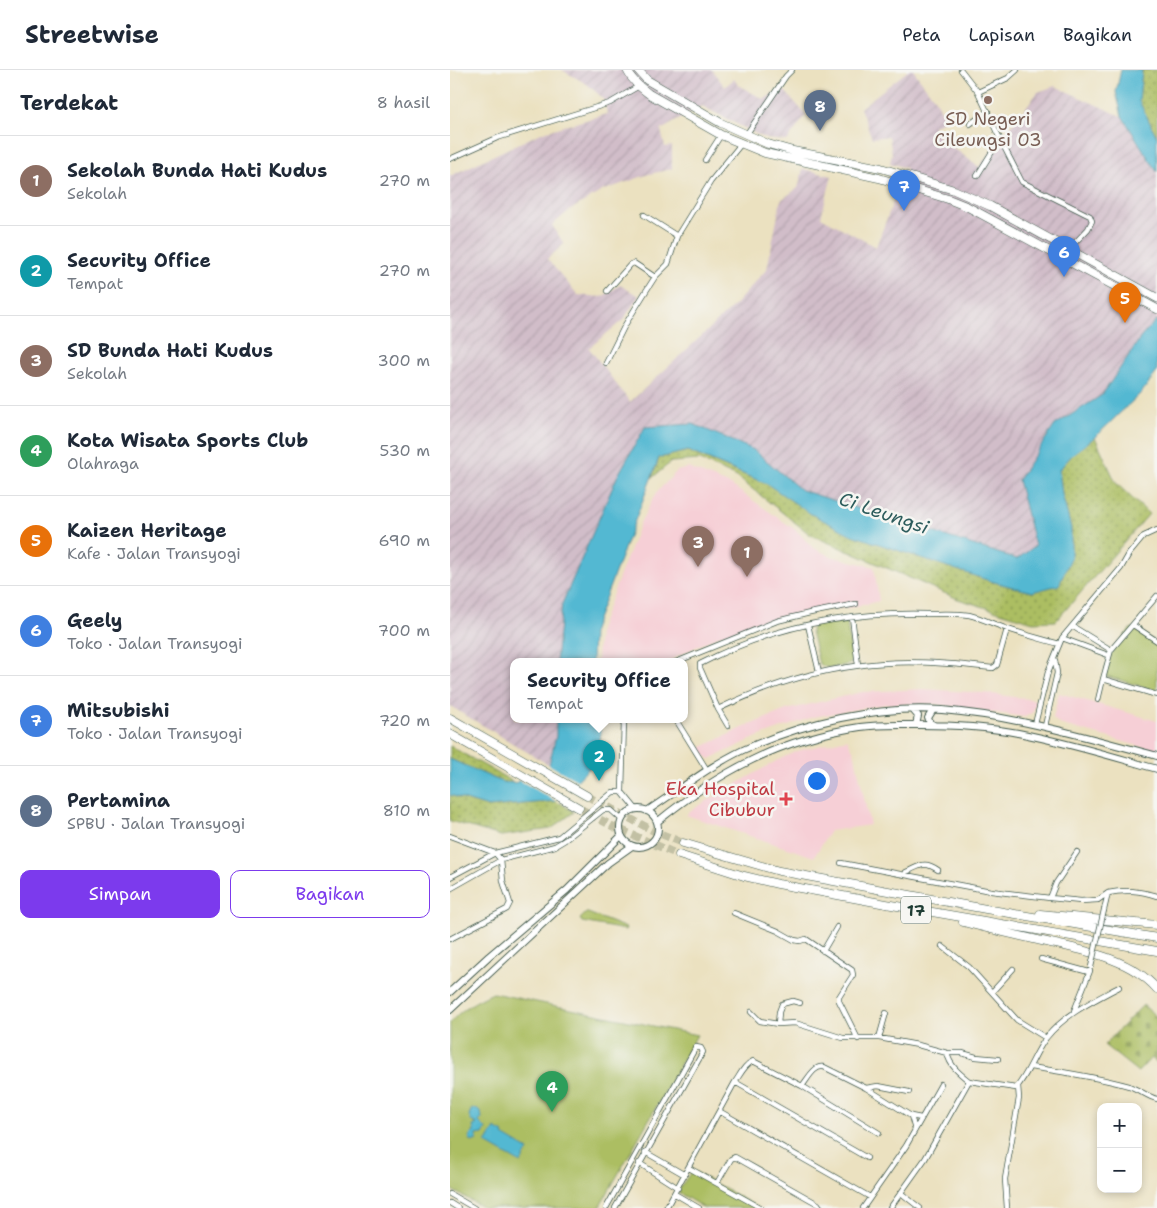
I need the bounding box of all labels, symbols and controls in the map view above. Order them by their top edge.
text: Streetwise [25,19,159,51]
text: Peta [902,23,941,47]
text: Lapisan [969,23,1035,47]
text: Bagikan [1063,23,1132,47]
text: Terdekat [20,89,118,117]
pin: 8 [804,90,836,131]
text: 8 hasil [377,92,430,113]
marker: SD Negeri Cileungsi 03 [982,94,994,106]
place label: SD Negeri Cileungsi 03 [934,107,1042,152]
text: Sekolah Bunda Hati Kudus [67,158,327,183]
text: 1 [32,170,40,191]
text: 270 m [379,170,430,191]
pin: 7 [888,170,920,211]
text: Sekolah [67,183,127,204]
pin: 6 [1048,236,1080,277]
text: Security Office [67,248,211,273]
text: 2 [30,260,42,281]
text: 270 m [379,260,430,281]
text: Tempat [67,273,123,294]
pin: 5 [1109,282,1141,323]
text: SD Bunda Hati Kudus [67,338,273,363]
text: 3 [30,350,42,371]
text: 300 m [378,350,430,371]
text: Sekolah [67,363,127,384]
text: Kota Wisata Sports Club [67,428,308,453]
text: 4 [30,440,42,461]
text: 530 m [380,440,430,461]
text: Olahraga [67,453,139,474]
water label: Ci Leungsi [836,486,933,540]
text: Kaizen Heritage [67,518,227,543]
pin: 3 [682,526,714,567]
text: 5 [31,530,41,551]
text: 690 m [379,530,430,551]
pin: 1 [731,536,763,577]
text: Kafe · Jalan Transyogi [67,543,241,564]
text: Geely [67,608,122,633]
text: 6 [30,620,42,641]
text: 700 m [378,620,430,641]
text: Toko · Jalan Transyogi [67,633,242,654]
popup [510,658,688,723]
text: Security Office [527,668,671,693]
text: Tempat [527,693,583,714]
text: Mitsubishi [67,698,169,723]
text: 7 [30,710,42,731]
text: 720 m [379,710,430,731]
text: Toko · Jalan Transyogi [67,723,242,744]
pin: 2 [583,740,615,781]
your location [804,768,830,794]
place label: Eka Hospital Cibubur [666,777,776,822]
text: Pertamina [67,788,170,813]
marker: Eka Hospital Cibubur [779,792,793,806]
text: 8 [30,800,42,821]
text: 810 m [383,800,430,821]
text: SPBU · Jalan Transyogi [67,813,245,834]
button: Simpan [20,870,220,918]
button: Bagikan [230,870,430,918]
road number: 17 [901,896,931,924]
pin: 4 [536,1071,568,1112]
map controls [1097,1103,1142,1193]
button: + [1097,1103,1142,1148]
button: − [1097,1148,1142,1193]

